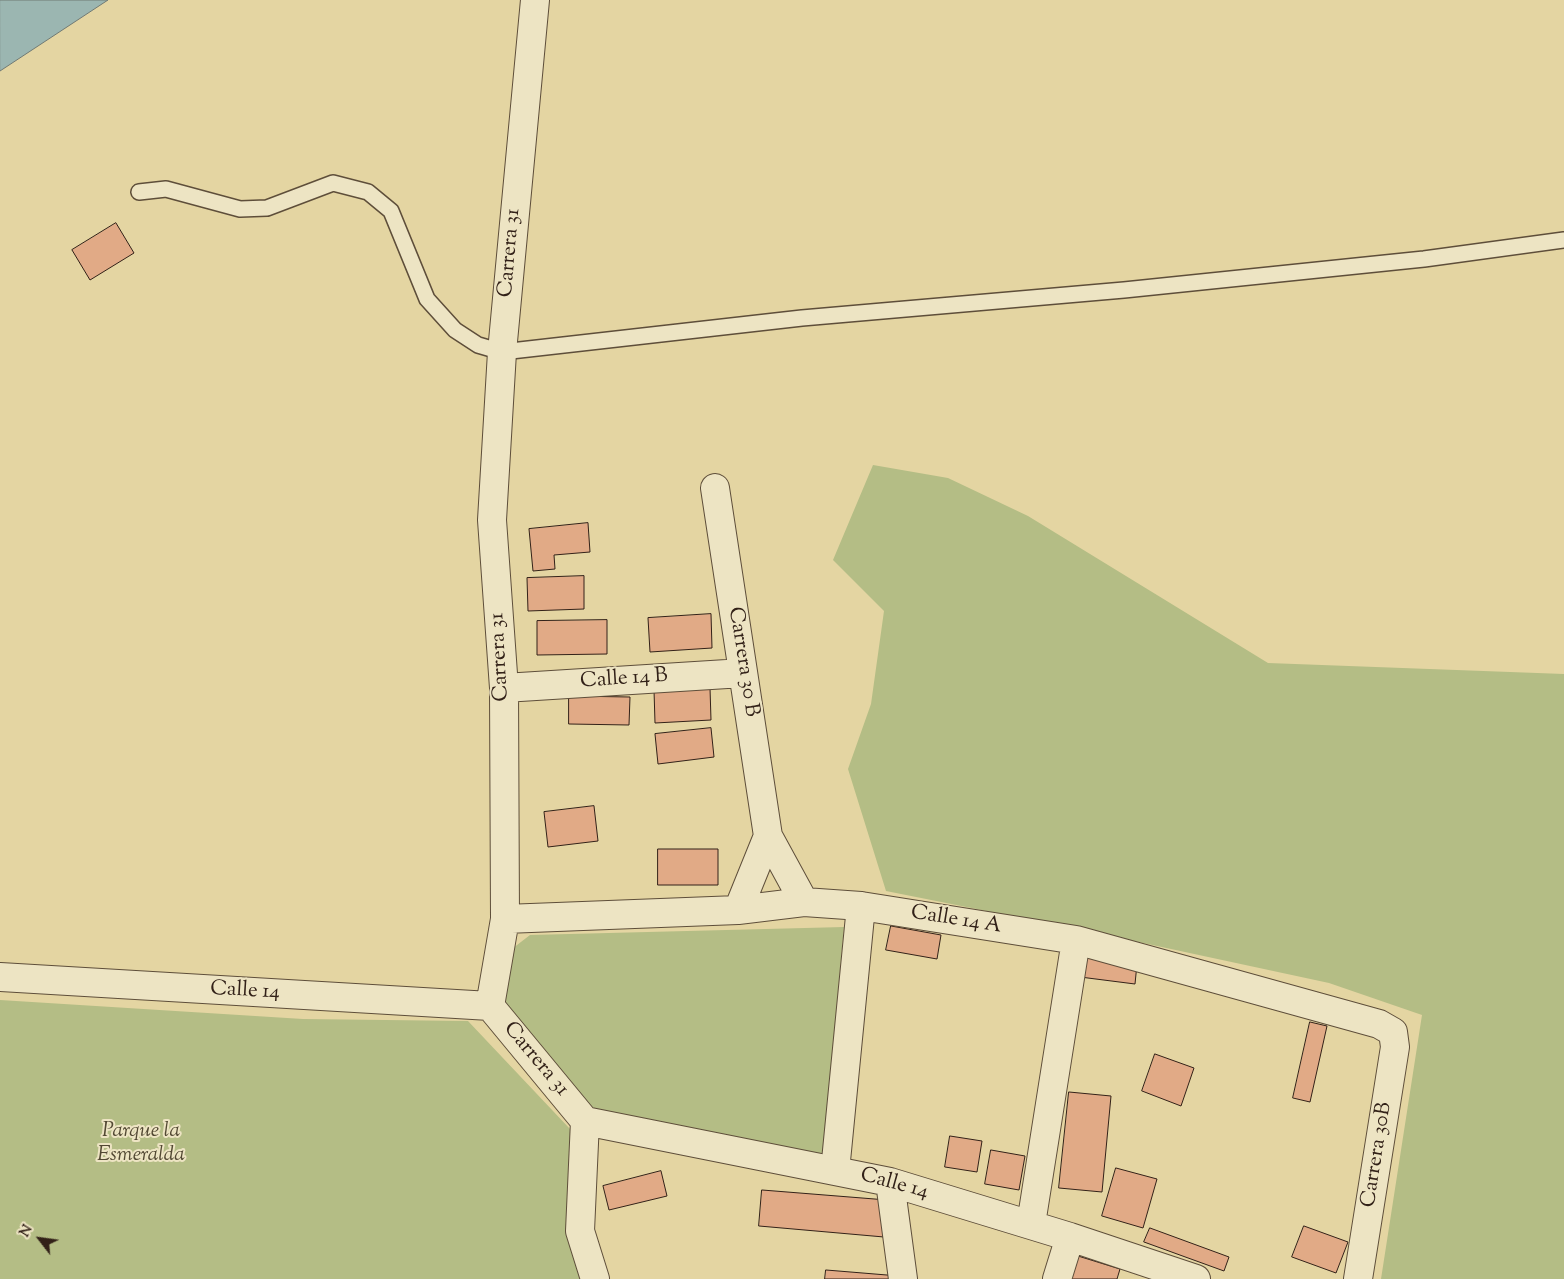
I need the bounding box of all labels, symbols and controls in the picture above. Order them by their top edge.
street label: Carrera 31 [495,207,527,299]
street label: Carrera 30 B [721,605,763,719]
street label: Carrera 31 [486,612,516,702]
street label: Calle 14 B [579,664,669,696]
street label: Calle 14 A [909,901,1003,941]
street label: Calle 14 [209,978,281,1006]
street label: Carrera 31 [497,1018,573,1102]
street label: Carrera 30B [1357,1101,1399,1209]
park label: Parque la Esmeralda [97,1119,185,1169]
street label: Calle 14 [857,1164,931,1206]
north arrow [15,1214,65,1264]
text: N [16,1222,38,1241]

